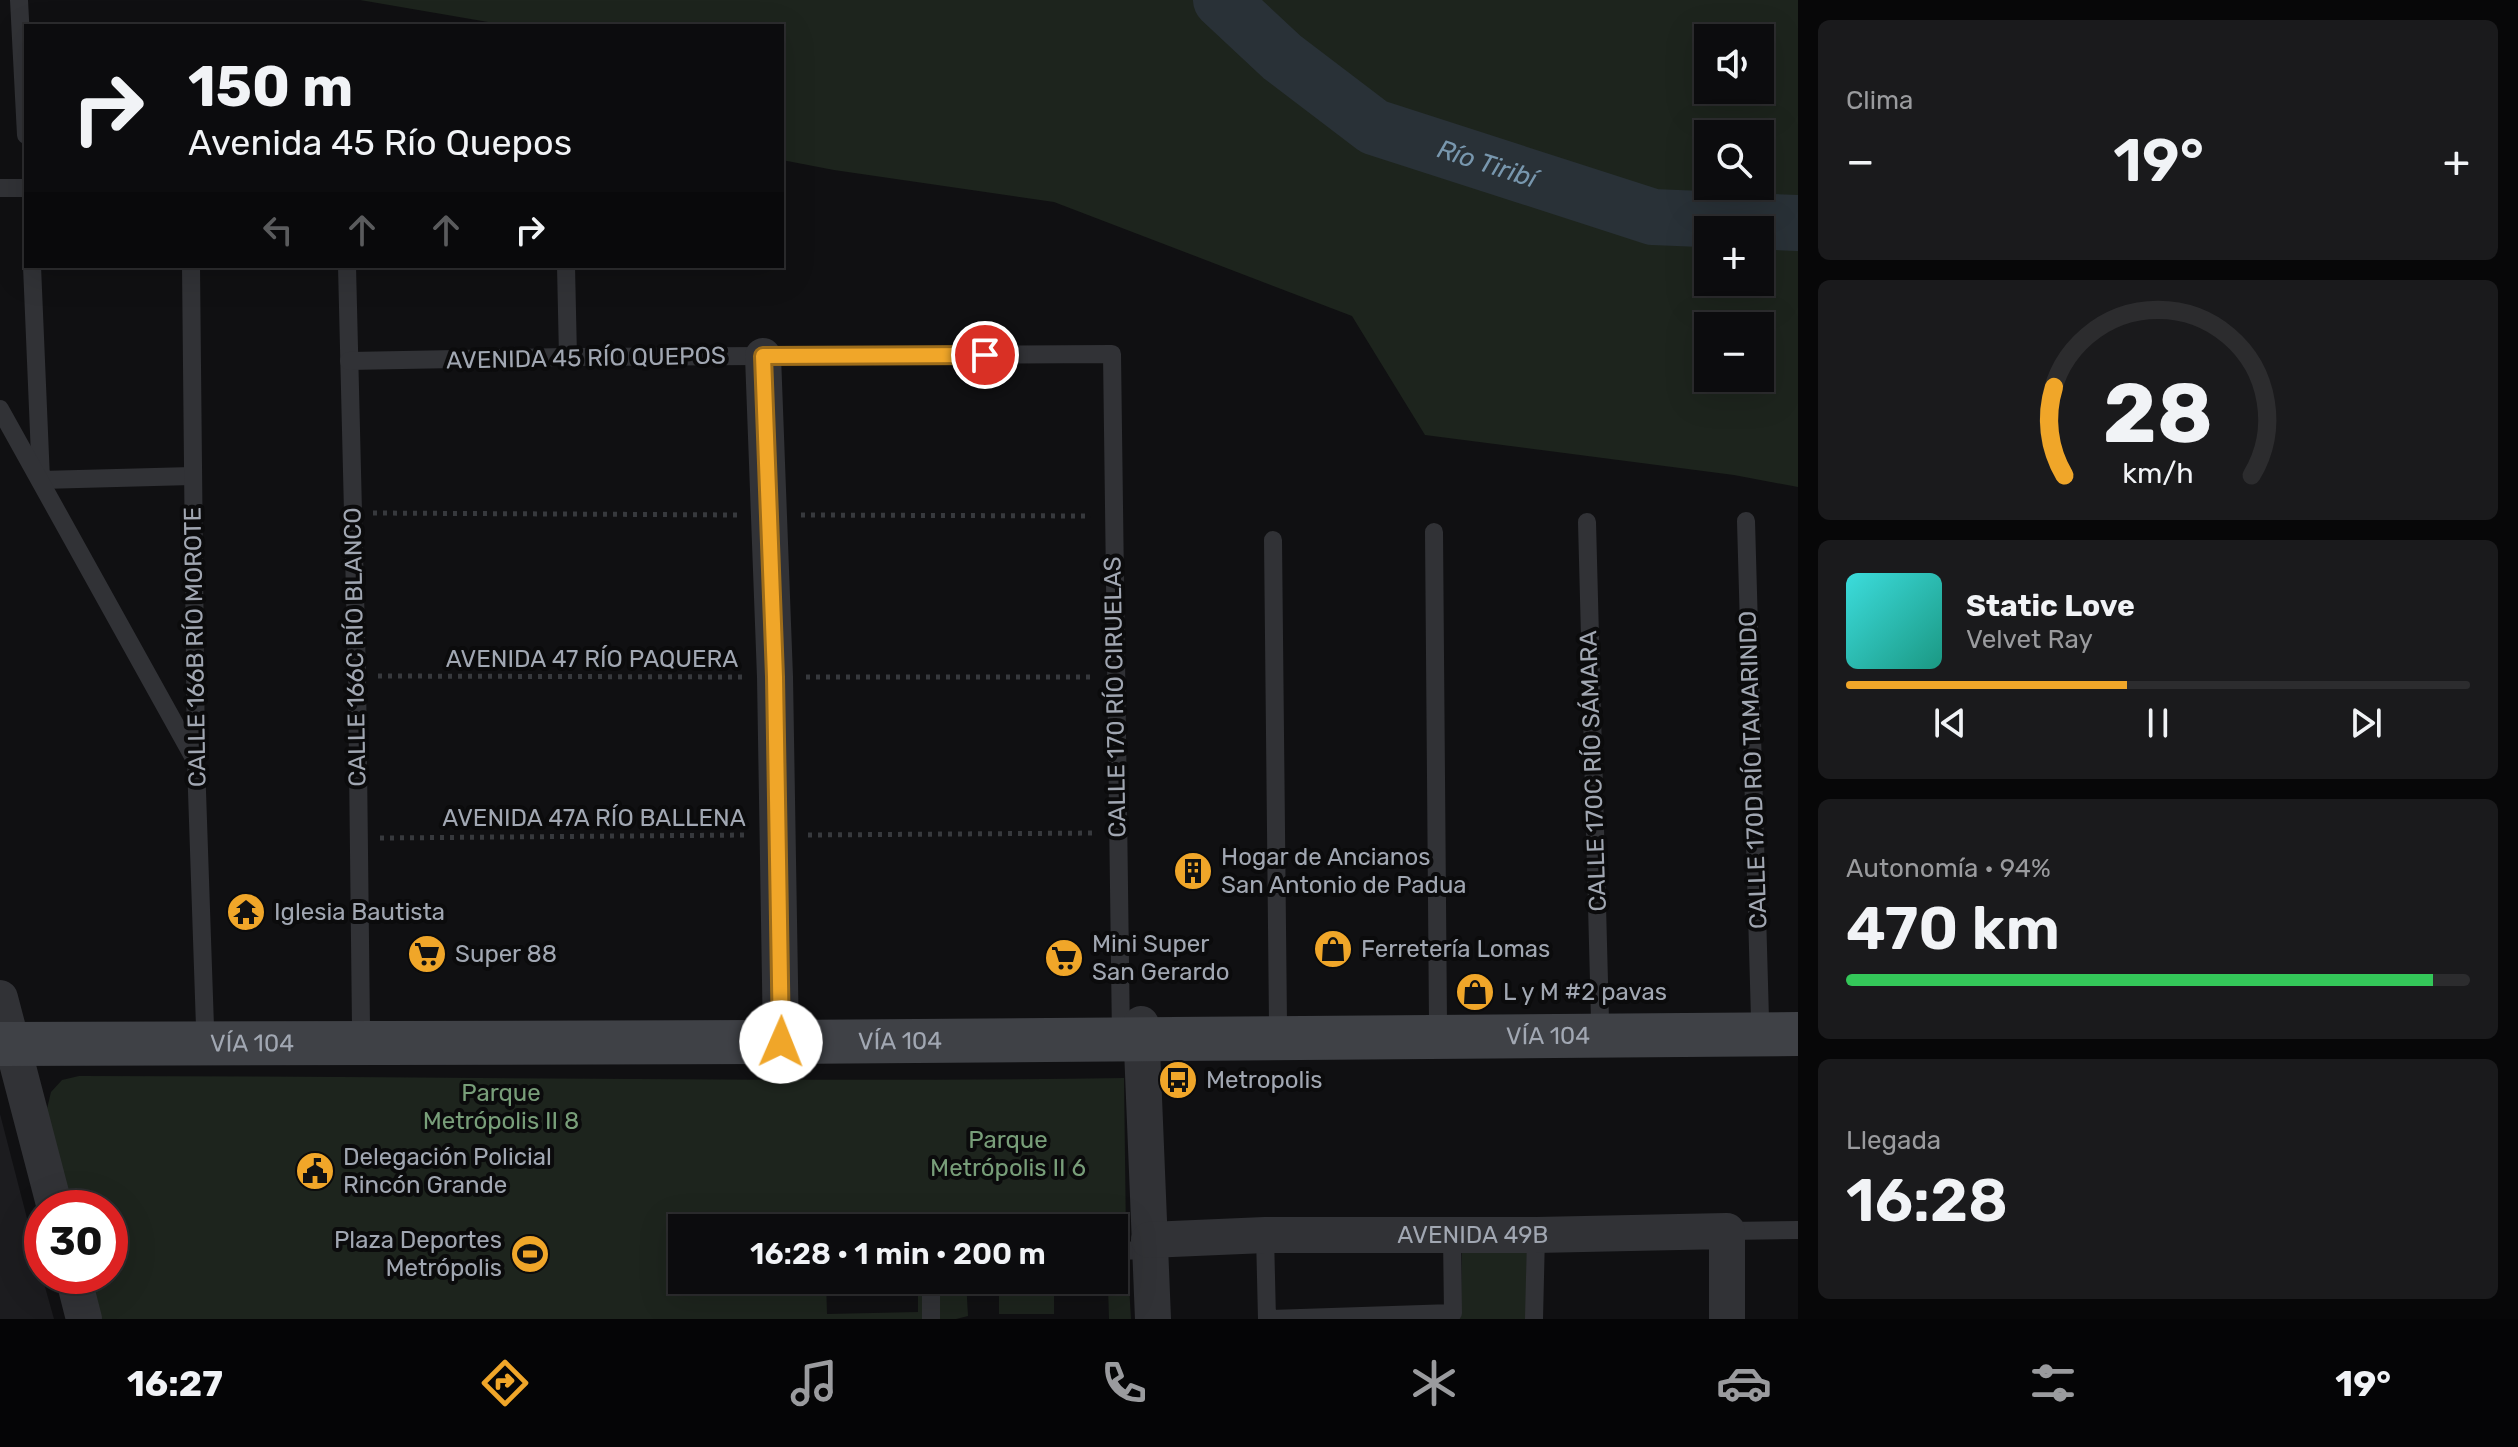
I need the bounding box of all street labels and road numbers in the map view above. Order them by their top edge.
street label: AVENIDA 45 RÍO QUEPOS [446,342,726,374]
street label: CALLE 166B RÍO MOROTE [179,507,211,787]
street label: CALLE 166C RÍO BLANCO [339,507,371,787]
street label: CALLE 170 RÍO CIRUELAS [1099,556,1131,838]
street label: CALLE 170D RÍO TAMARINDO [1733,610,1773,930]
street label: CALLE 170C RÍO SÁMARA [1574,630,1612,912]
street label: AVENIDA 47 RÍO PAQUERA [446,645,738,673]
street label: AVENIDA 47A RÍO BALLENA [442,804,746,832]
street label: VÍA 104 [1506,1022,1590,1050]
street label: VÍA 104 [858,1027,942,1055]
street label: VÍA 104 [210,1029,294,1057]
street label: AVENIDA 49B [1397,1221,1549,1249]

